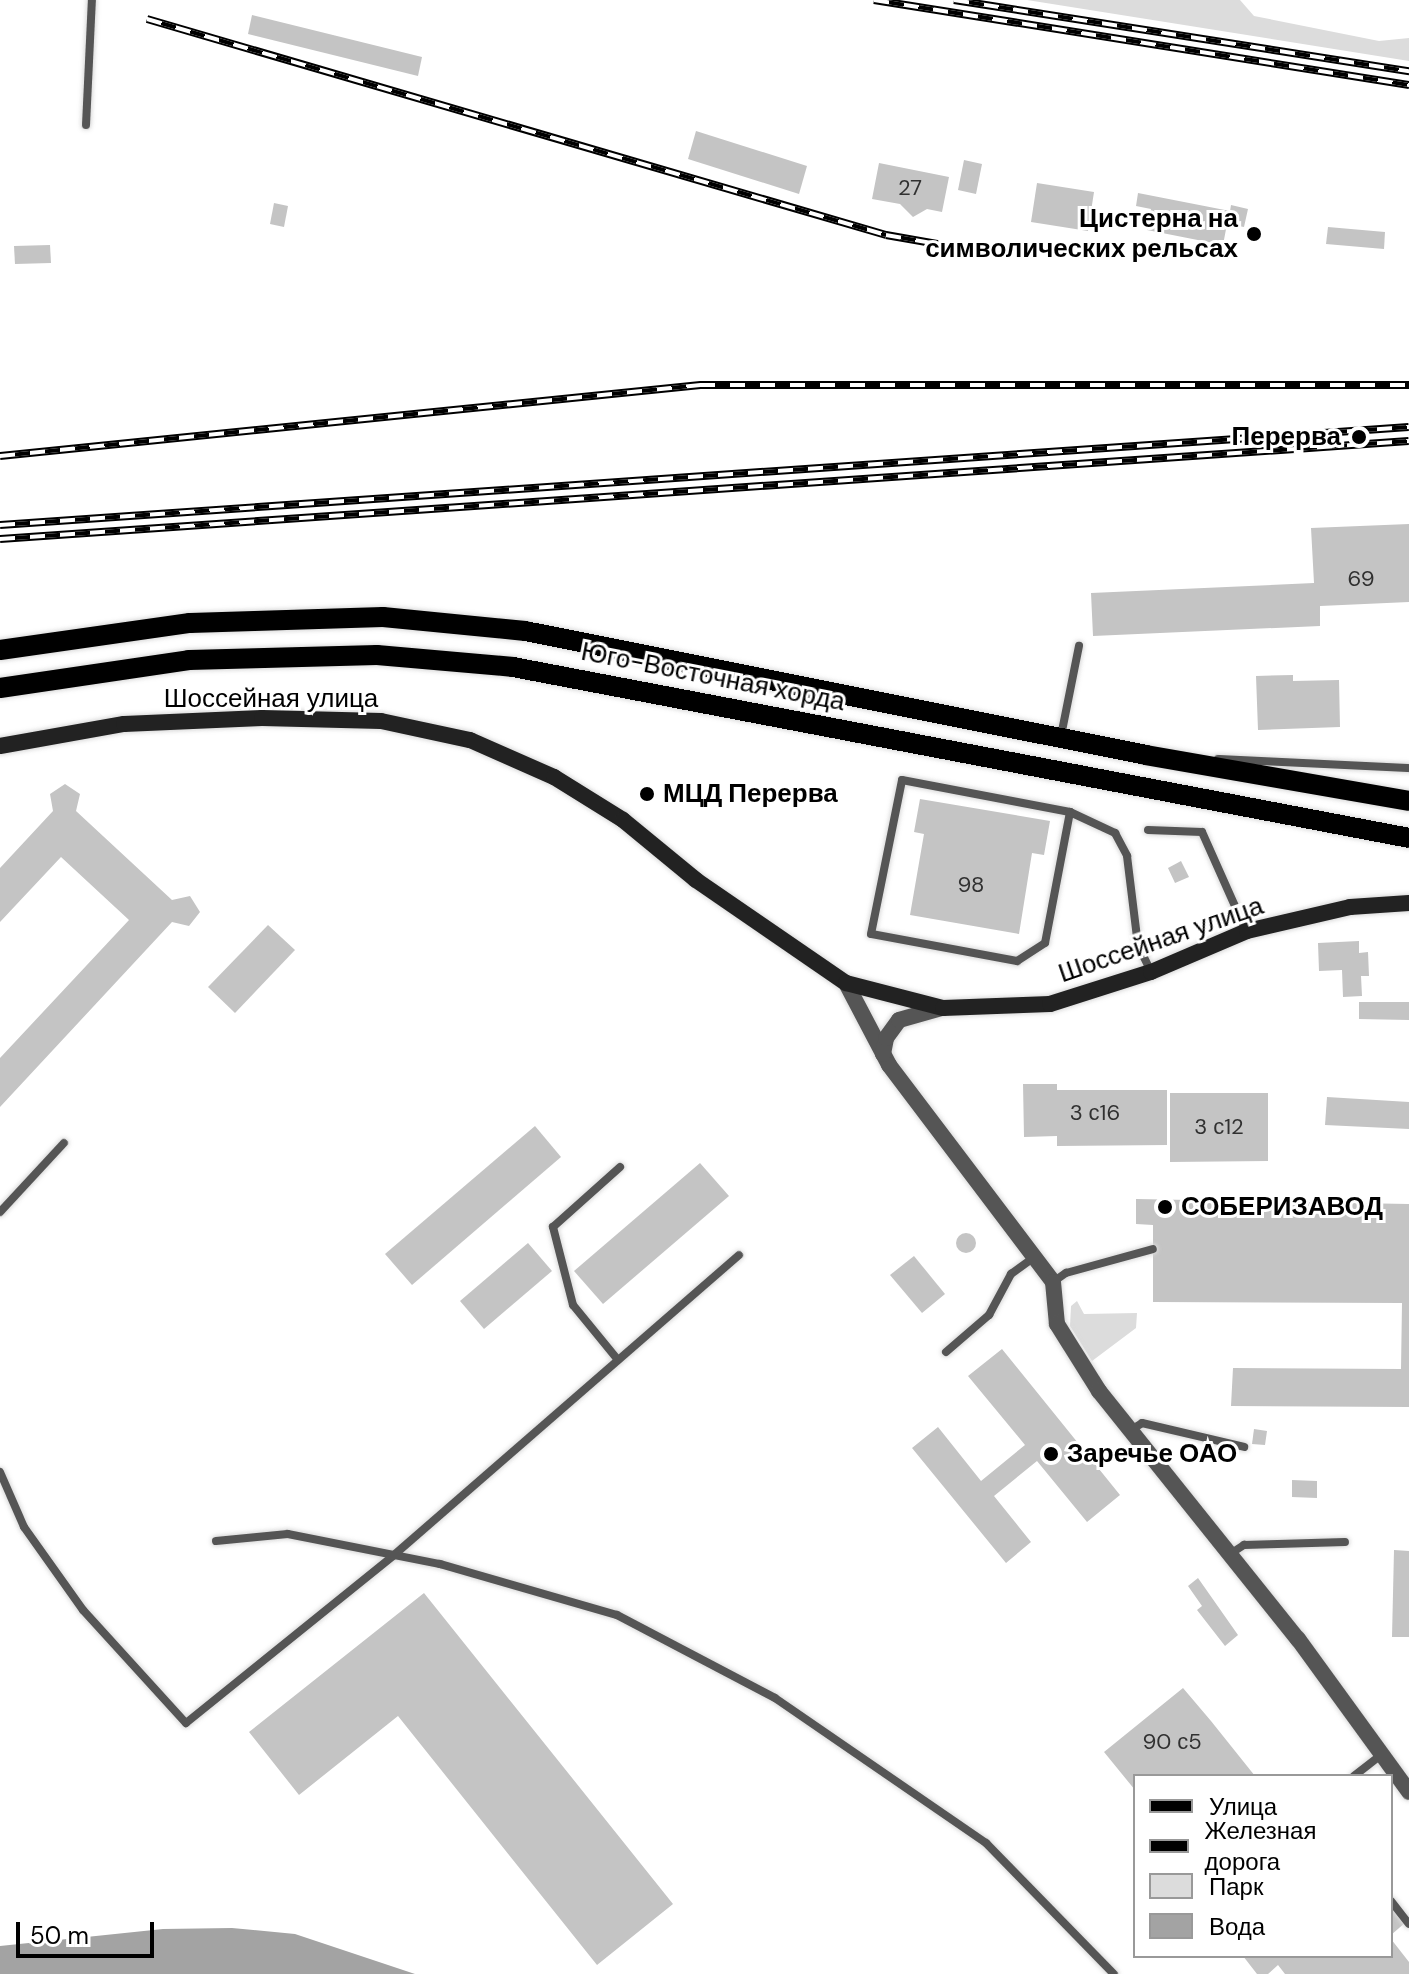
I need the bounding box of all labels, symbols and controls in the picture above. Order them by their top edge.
house number: 27 [898,175,922,201]
place label: Цистерна на символических рельсах [925,203,1238,264]
marker: Цистерна на символических рельсах [1245,225,1263,243]
place label: Перерва [1232,421,1341,453]
marker: Перерва [1348,426,1370,448]
house number: 69 [1347,566,1375,592]
street label: Юго-Восточная хорда [578,636,848,718]
street label: Шоссейная улица [164,683,378,715]
place label: МЦД Перерва [663,778,838,810]
marker: МЦД Перерва [638,785,656,803]
house number: 98 [958,872,984,898]
street label: Шоссейная улица [1054,890,1268,990]
house number: 3 с16 [1070,1100,1120,1126]
house number: 3 с12 [1194,1114,1244,1140]
place label: СОБЕРИЗАВОД [1181,1191,1383,1223]
marker: СОБЕРИЗАВОД [1156,1198,1174,1216]
place label: Заречье ОАО [1067,1438,1237,1470]
marker: Заречье ОАО [1042,1445,1060,1463]
house number: 90 с5 [1142,1729,1202,1755]
legend [1133,1774,1393,1958]
text: Улица [1209,1791,1277,1822]
text: Железная дорога [1205,1815,1316,1877]
text: Парк [1209,1871,1263,1902]
scale bar [20,1906,158,1956]
text: Вода [1209,1911,1265,1942]
text: 50 m [30,1920,89,1951]

